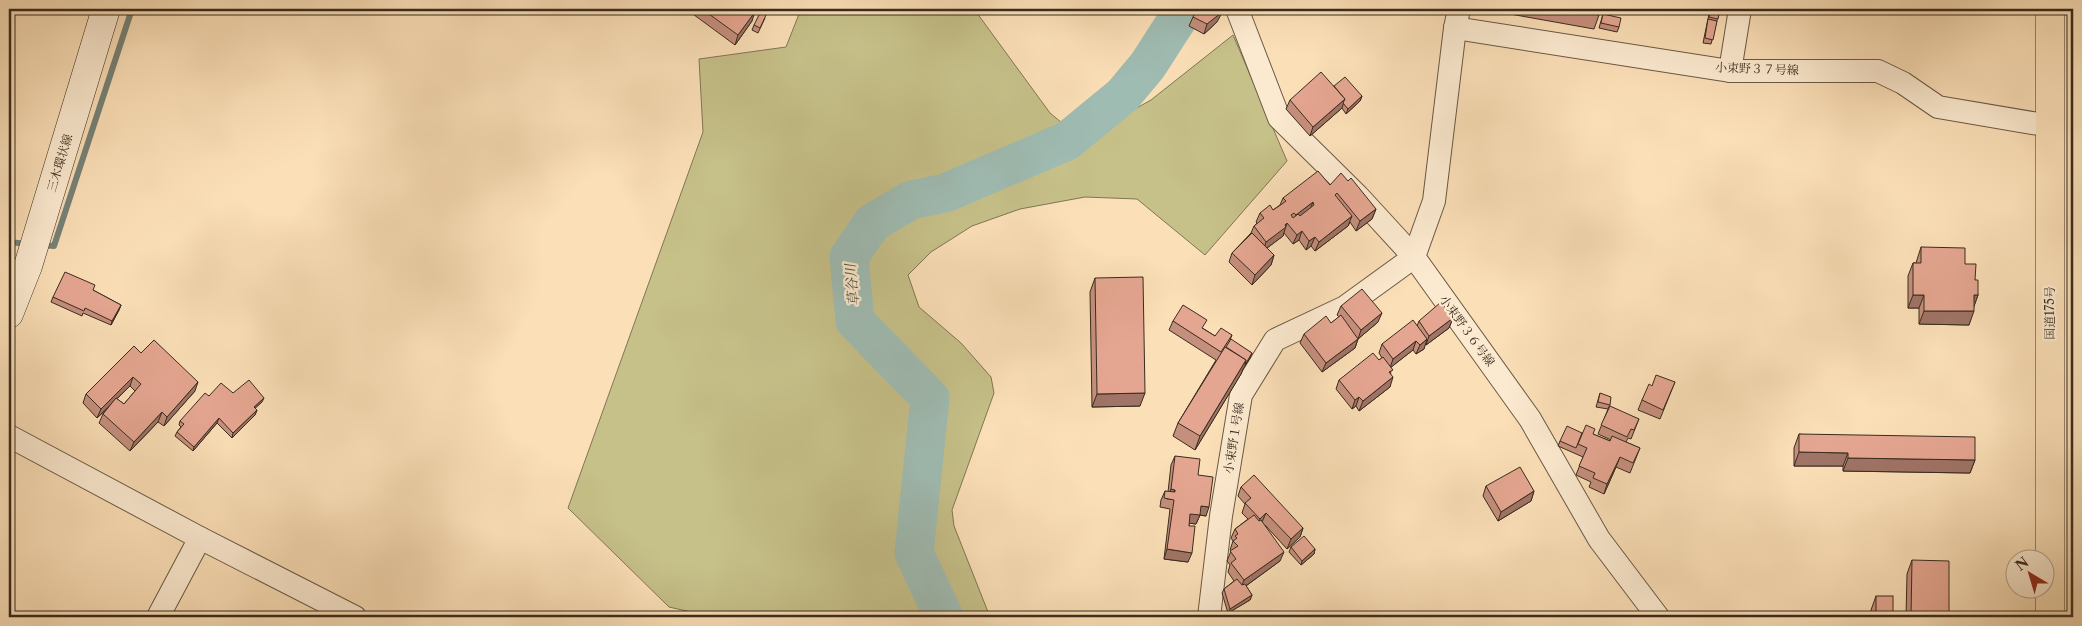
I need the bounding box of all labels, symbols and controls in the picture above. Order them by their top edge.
street label: 小束野３７号線 [1715,60,1799,77]
street label: 三木環状線 [44,132,75,194]
water label: 草谷川 [841,261,863,307]
street label: 国道175号 [2042,286,2057,340]
street label: 小束野３６号線 [1437,292,1498,369]
street label: 小束野１号線 [1220,401,1247,475]
north arrow [2004,548,2054,598]
text: N [2012,553,2032,575]

